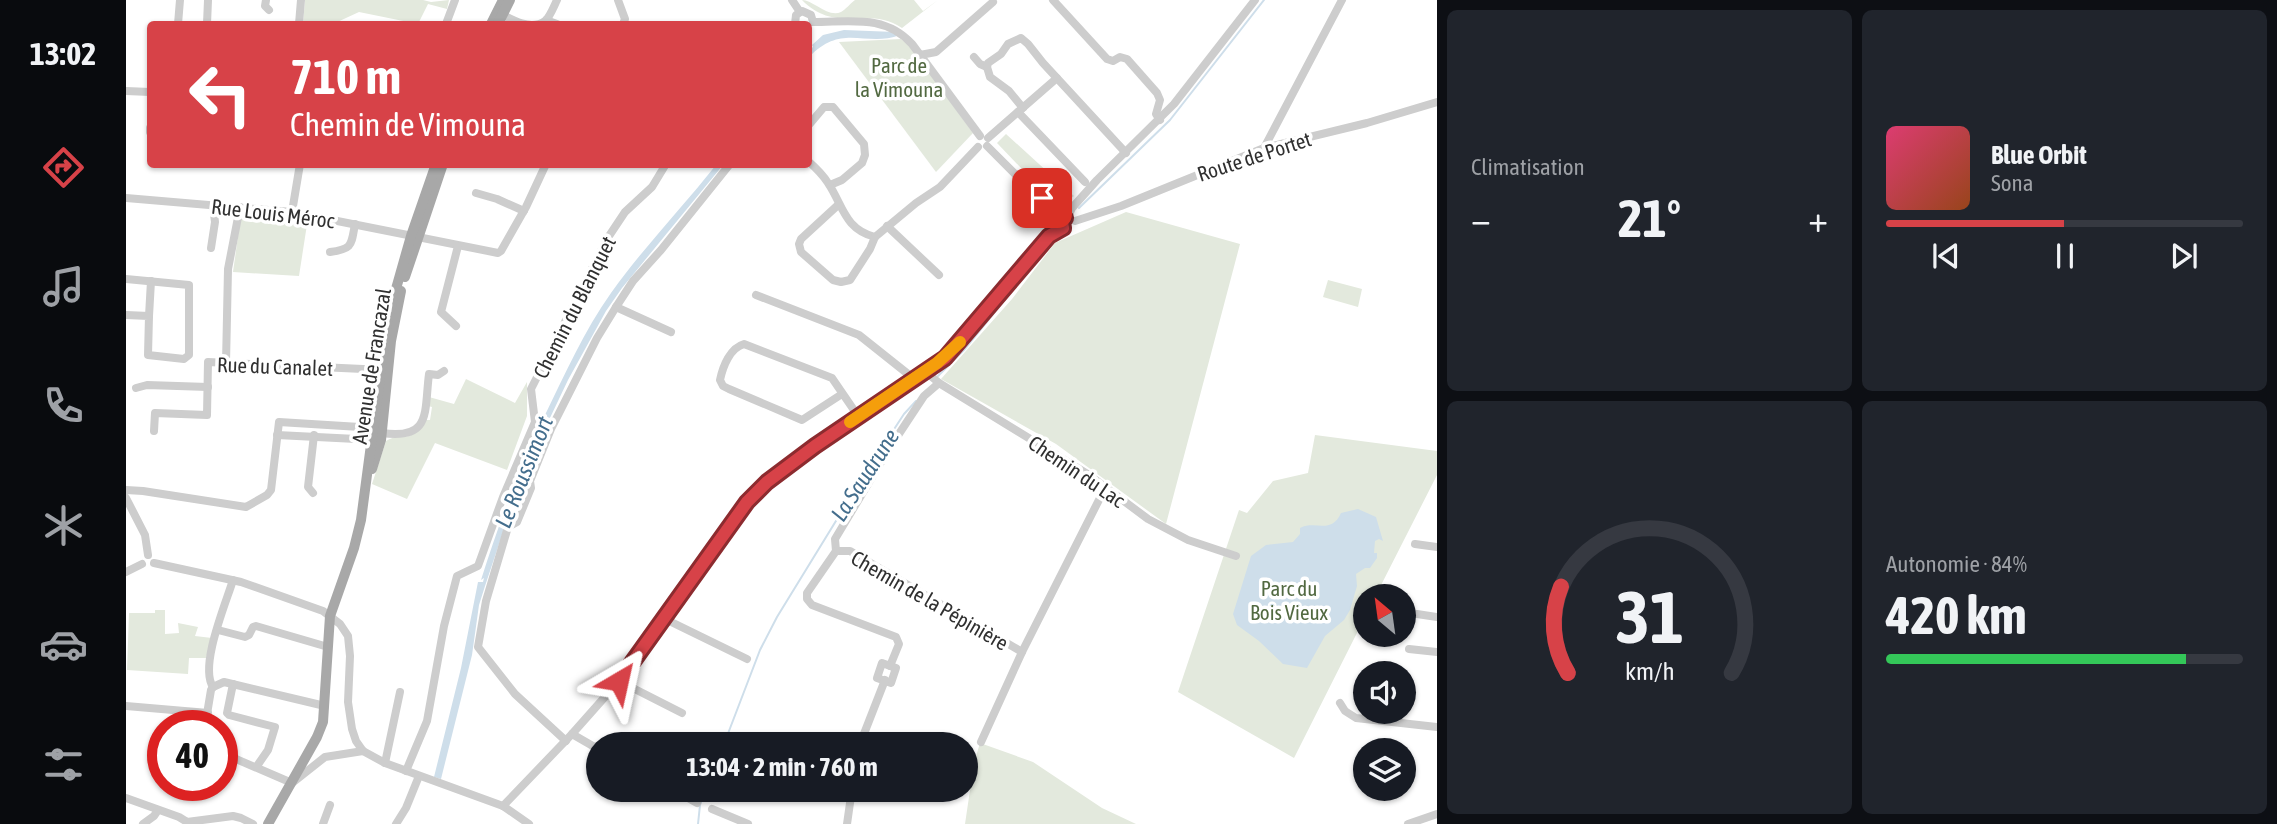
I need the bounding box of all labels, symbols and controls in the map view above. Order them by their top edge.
text: 13:02 [30,35,96,72]
text: 710 m [290,48,401,104]
icon: left [175,49,266,140]
park label: Parc de la Vimouna [855,53,943,101]
text: Chemin de Vimouna [290,106,526,143]
street label: Route de Portet [1194,126,1314,186]
text: Blue Orbit [1991,140,2087,170]
icon: directions [39,143,88,192]
text: Climatisation [1471,154,1585,180]
pin [1012,168,1072,228]
text: Sona [1991,170,2033,196]
icon: arrive [1023,179,1061,217]
text: 21° [1618,188,1681,248]
street label: Rue Louis Méroc [210,194,336,232]
text: − [1471,197,1491,240]
text: + [1808,197,1828,240]
street label: Chemin du Blanquet [528,232,620,382]
icon: previous [1927,237,1965,275]
icon: pause [2046,237,2084,275]
icon: next [2165,237,2203,275]
icon: music [39,262,88,311]
street label: Avenue de Francazal [347,286,395,446]
street label: Rue du Canalet [217,352,333,380]
icon: phone [39,381,88,430]
water label: Le Roussimort [490,412,558,532]
water label: La Saudrune [826,424,904,526]
street label: Chemin du Lac [1024,430,1130,512]
icon: climate [39,501,88,550]
street label: Chemin de la Pépinière [847,545,1013,655]
text: Autonomie · 84% [1886,551,2027,577]
park label: Parc du Bois Vieux [1250,576,1329,624]
text: 31 [1615,576,1684,659]
north arrow [1353,584,1416,648]
map controls [1353,584,1416,801]
text: 420 km [1886,585,2027,645]
icon: car [39,620,88,669]
position arrow [582,644,656,718]
text: km/h [1625,657,1674,685]
button: sound [1353,661,1416,724]
speed limit sign: 40 [147,710,238,801]
button: layers [1353,738,1416,801]
icon: filters [39,740,88,789]
text: 13:04 · 2 min · 760 m [686,752,878,782]

